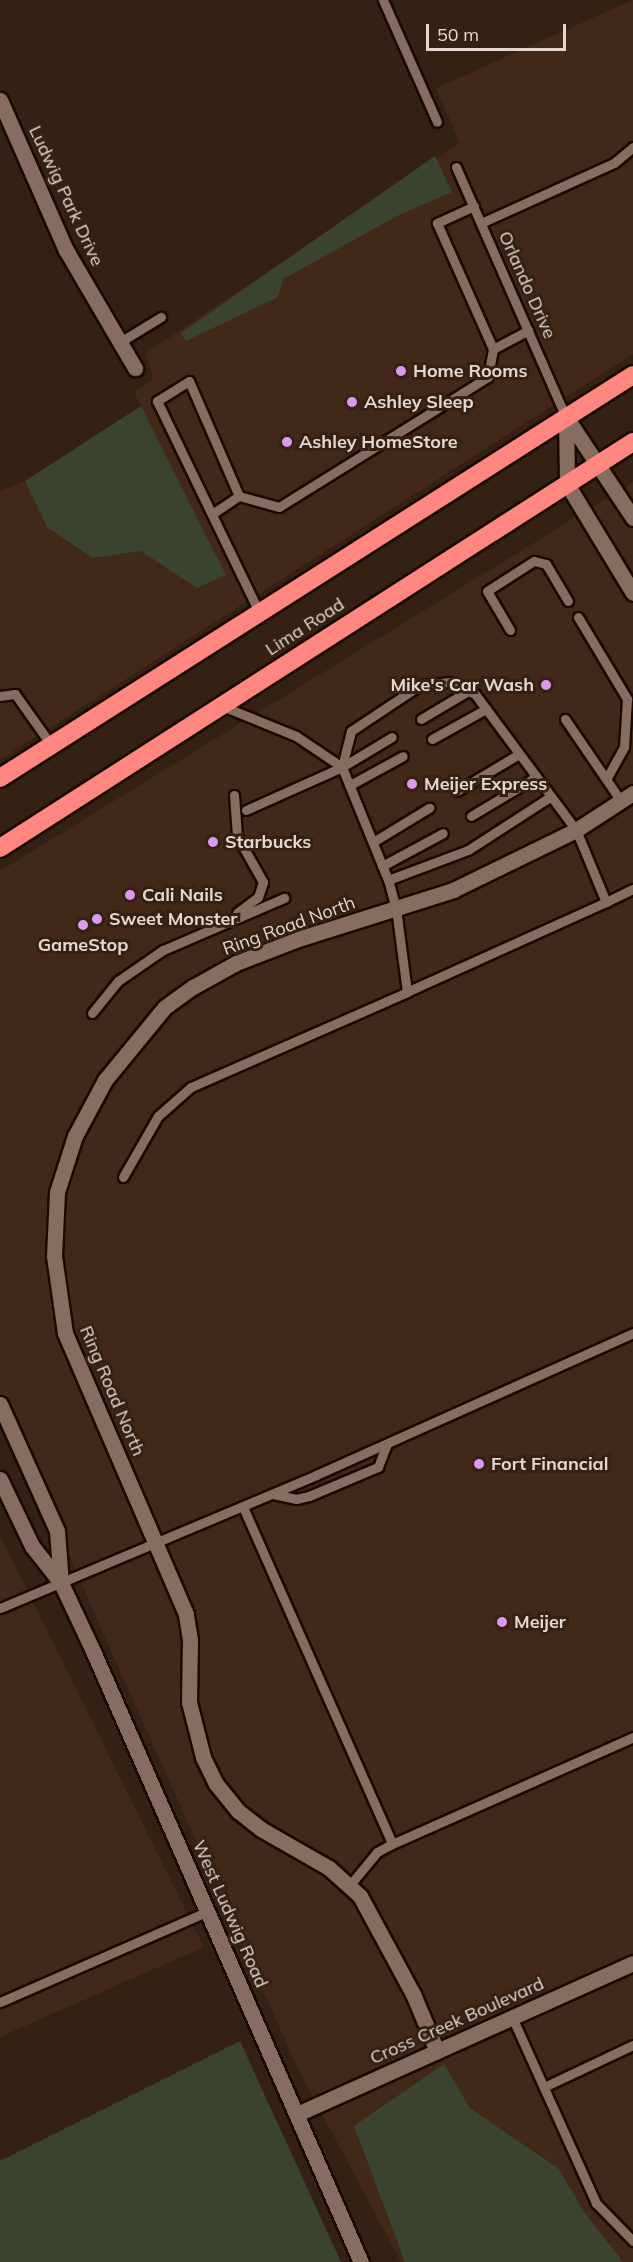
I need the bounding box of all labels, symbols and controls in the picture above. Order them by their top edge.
scale bar [429,12,568,50]
text: 50 m [437,23,479,46]
street label: Ludwig Park Drive [24,122,108,270]
street label: Orlando Drive [494,228,560,342]
place label: Home Rooms [413,360,527,382]
marker: Home Rooms [394,364,408,378]
place label: Ashley Sleep [364,391,474,413]
marker: Ashley Sleep [345,395,359,409]
place label: Ashley HomeStore [299,431,458,453]
marker: Ashley HomeStore [280,435,294,449]
street label: Lima Road [262,594,348,660]
place label: Mike's Car Wash [390,674,534,696]
marker: Mike's Car Wash [539,678,553,692]
place label: Meijer Express [424,773,547,795]
marker: Meijer Express [405,777,419,791]
place label: Starbucks [225,831,311,853]
marker: Starbucks [206,835,220,849]
place label: Cali Nails [142,884,223,906]
marker: Cali Nails [123,888,137,902]
street label: Ring Road North [220,892,358,960]
place label: Sweet Monster [109,908,237,930]
marker: Sweet Monster [90,912,104,926]
marker: GameStop [76,918,90,932]
place label: GameStop [38,934,128,956]
street label: Ring Road North [75,1323,149,1459]
place label: Fort Financial [491,1453,608,1475]
marker: Fort Financial [472,1457,486,1471]
place label: Meijer [514,1611,566,1633]
marker: Meijer [495,1615,509,1629]
street label: West Ludwig Road [188,1837,272,1991]
street label: Cross Creek Boulevard [367,1973,547,2069]

